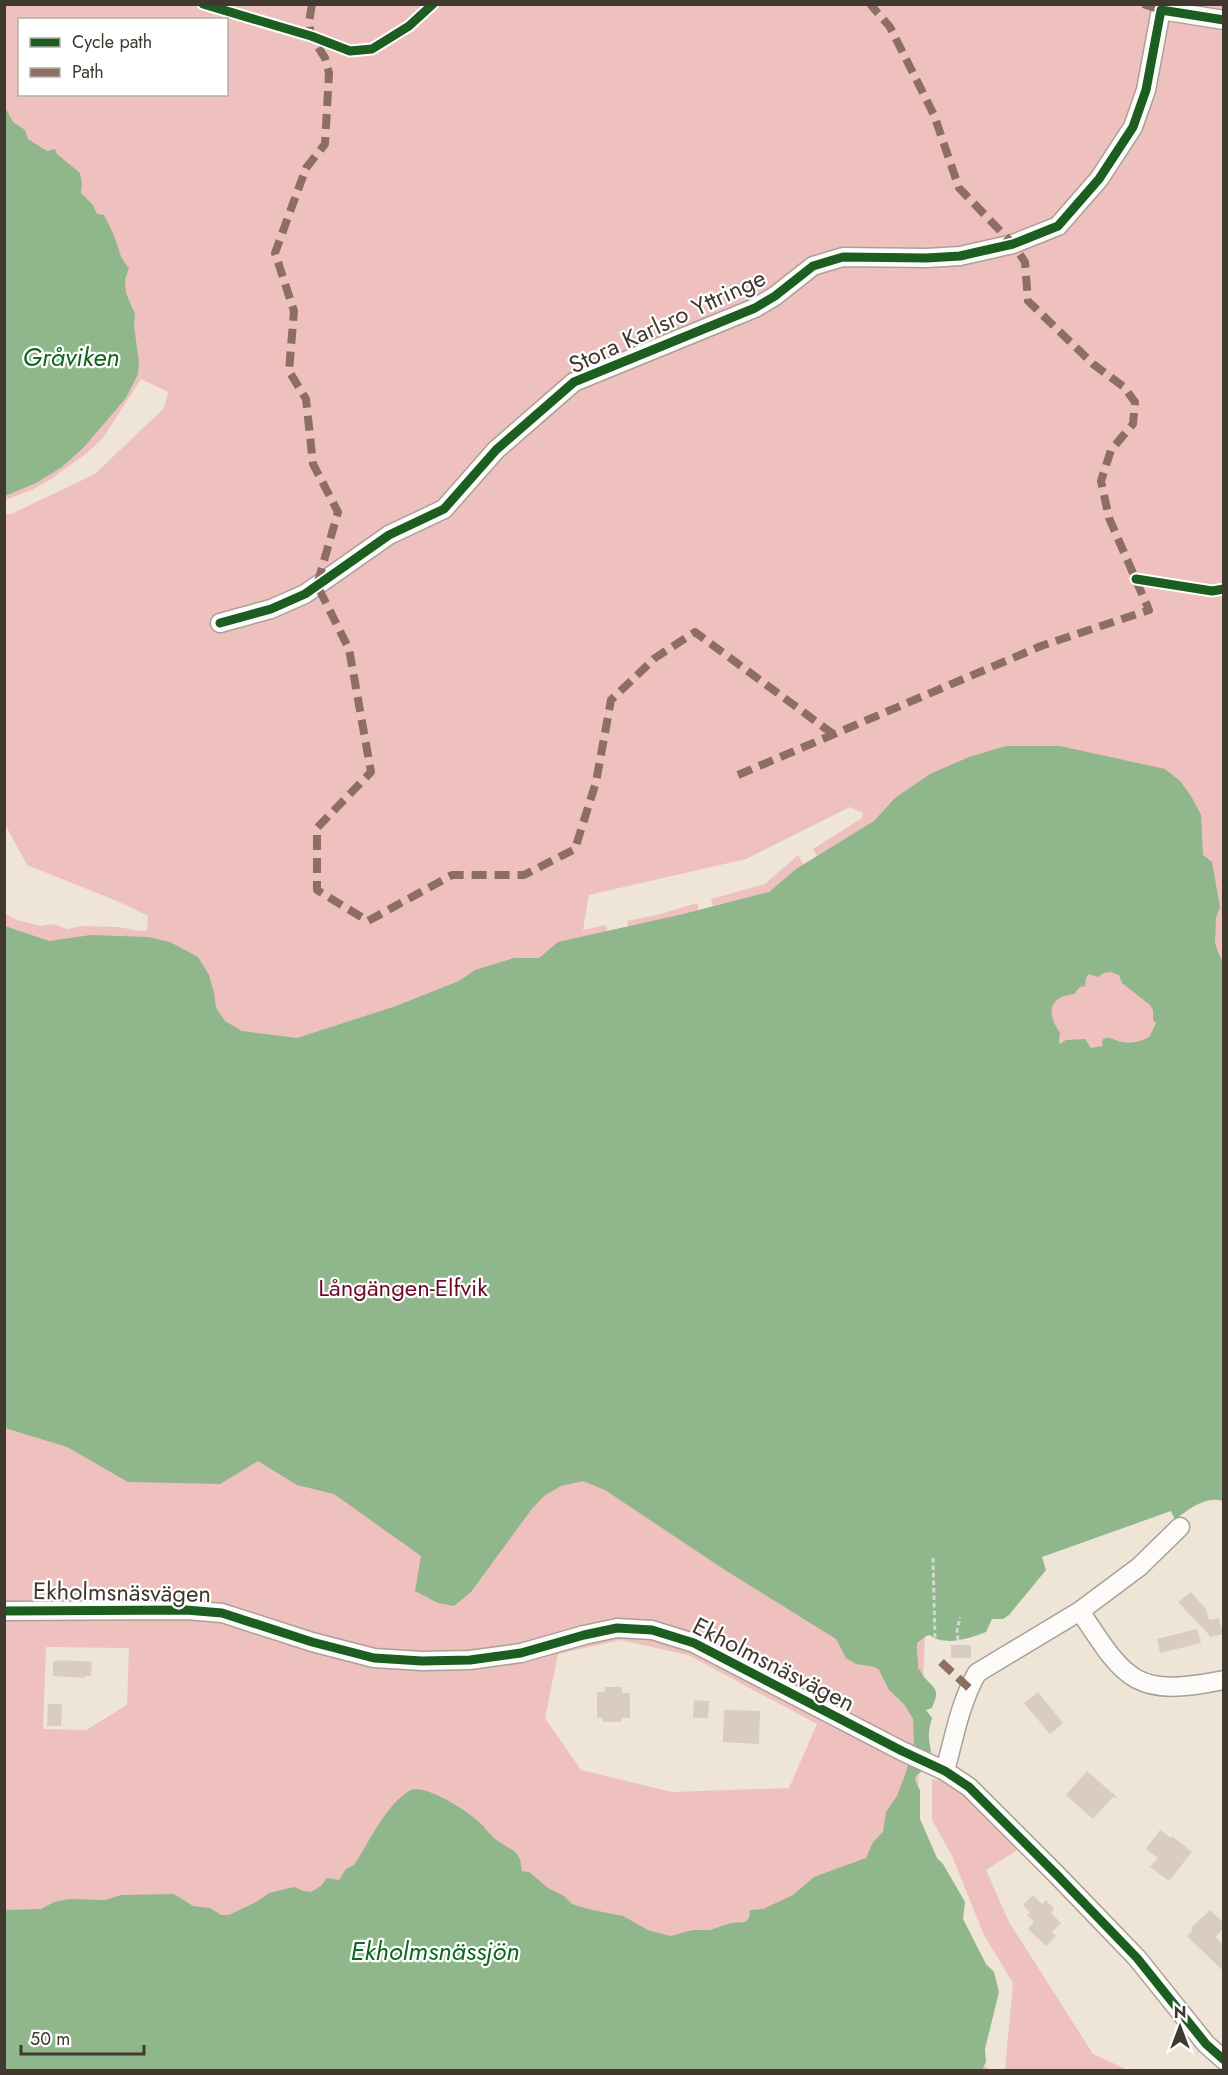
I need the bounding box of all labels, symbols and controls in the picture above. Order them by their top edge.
legend [18,18,228,96]
text: Cycle path [72,29,152,55]
text: Path [72,59,104,85]
street label: Stora Karlsro Yttringe [563,260,771,382]
water label: Gråviken [22,338,120,376]
park label: Långängen-Elfvik [318,1270,488,1305]
street label: Ekholmsnäsvägen [33,1573,211,1611]
street label: Ekholmsnäsvägen [687,1608,861,1720]
water label: Ekholmsnässjön [351,1932,519,1970]
north arrow [1150,1997,1210,2057]
text: N [1174,2001,1186,2024]
scale bar [21,2018,144,2056]
text: 50 m [30,2026,70,2052]

